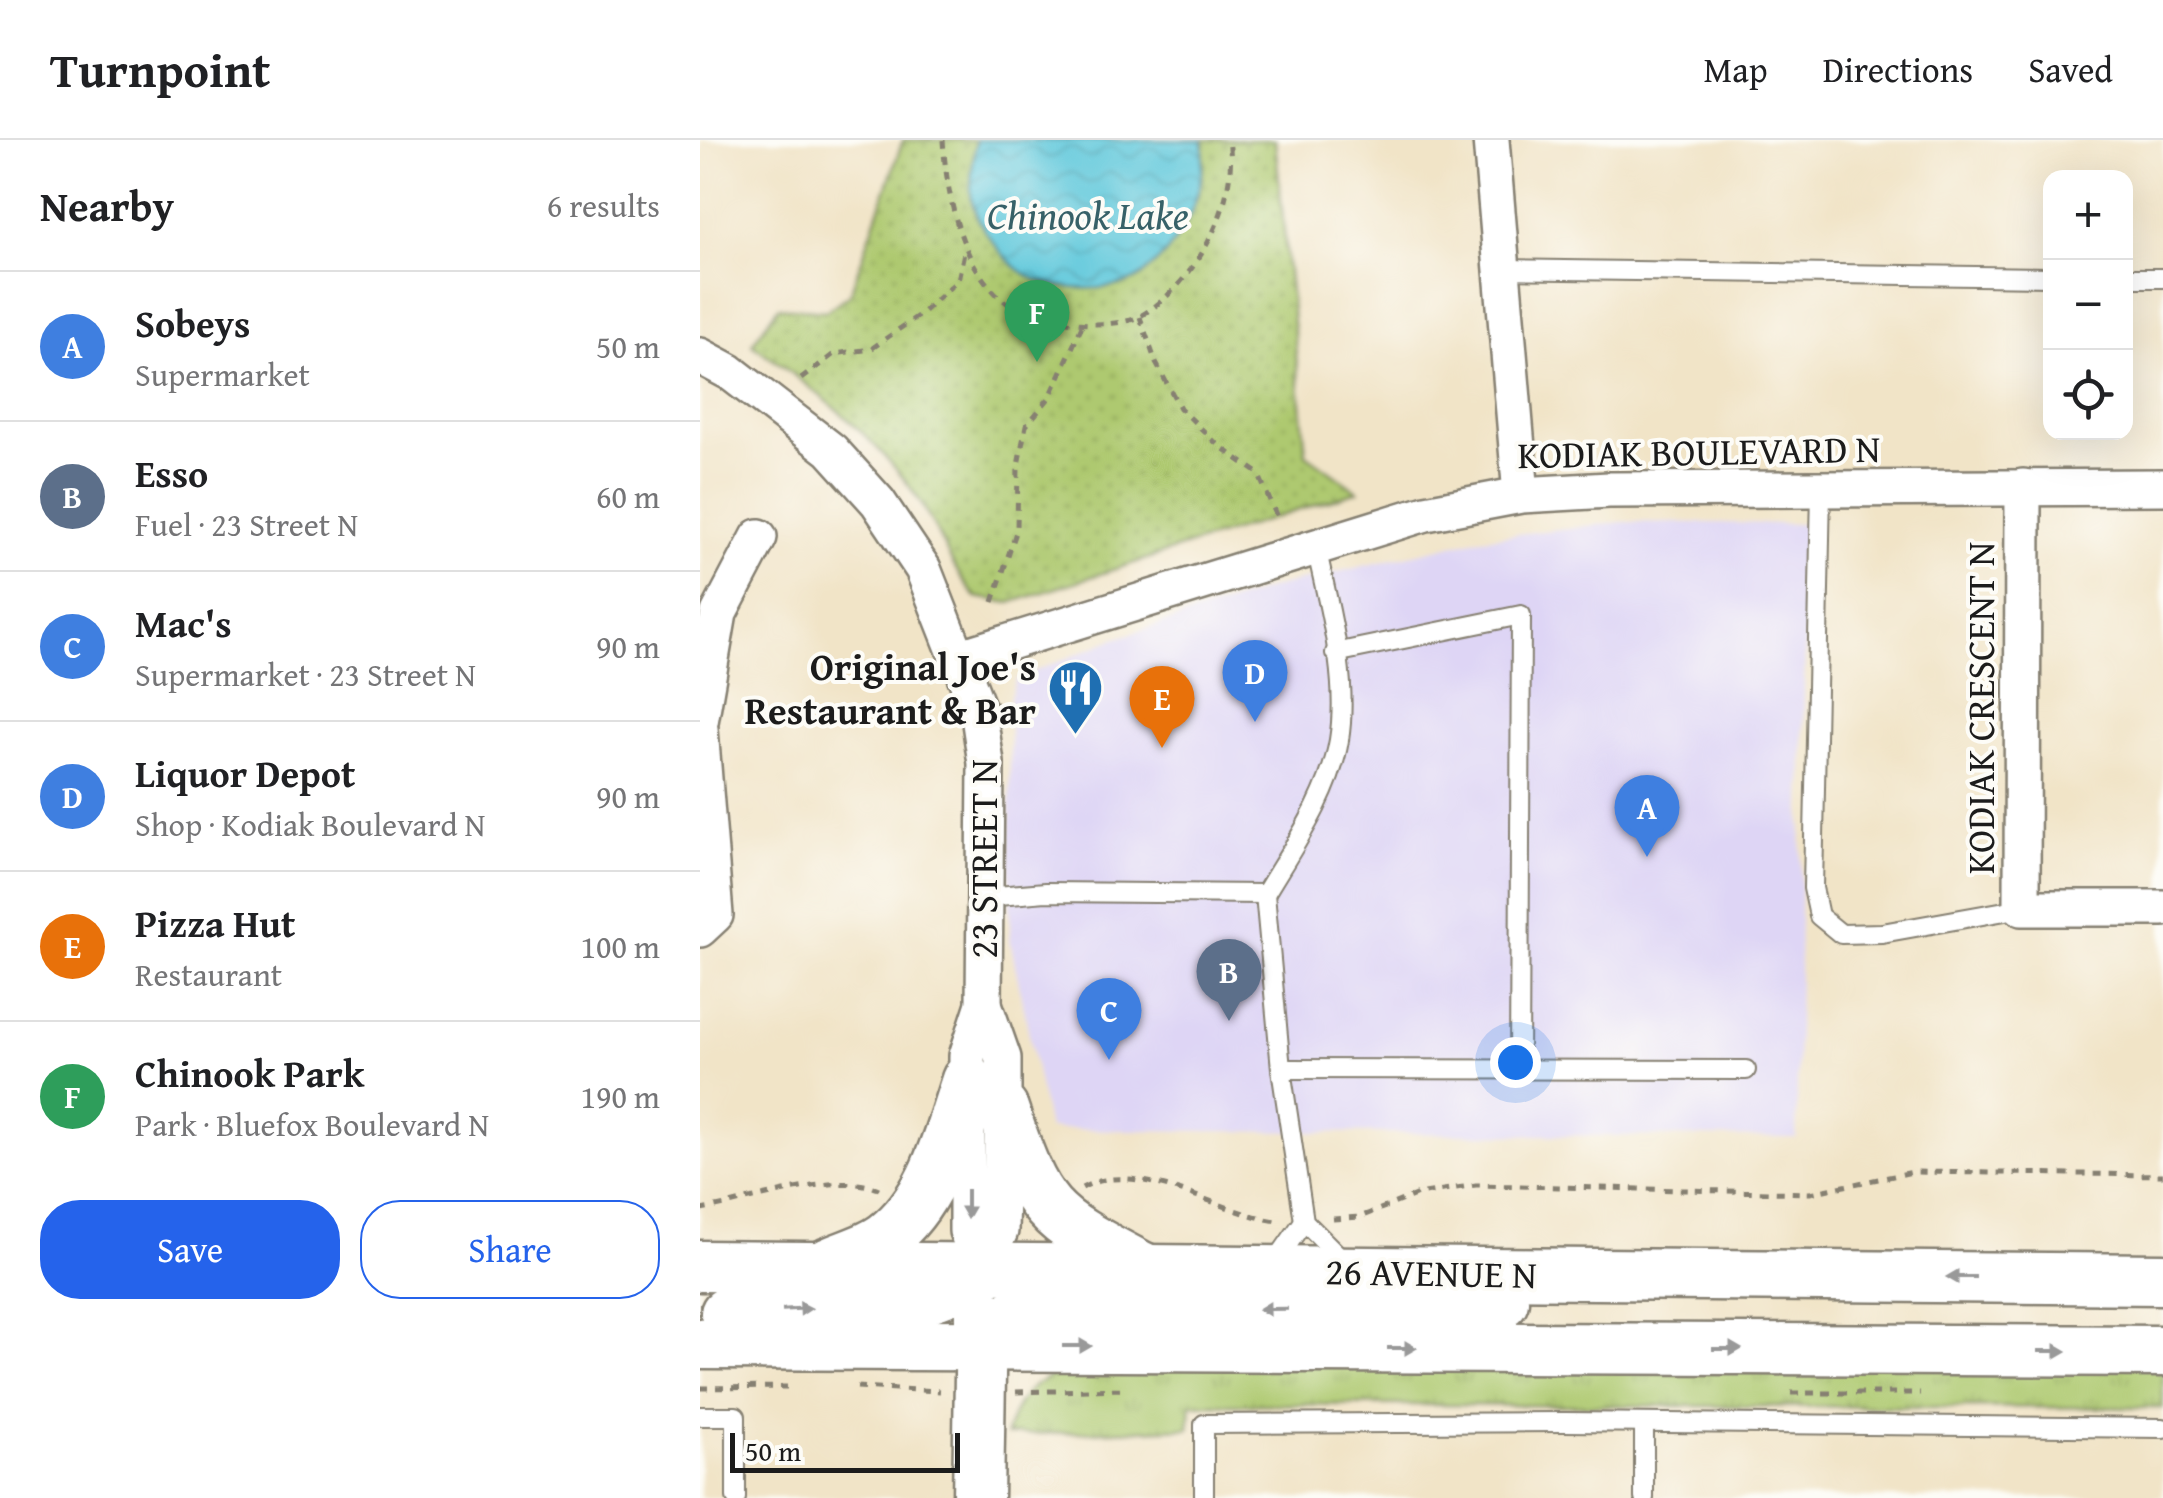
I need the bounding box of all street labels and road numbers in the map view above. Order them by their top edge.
street label: KODIAK BOULEVARD N [1517,420,1881,482]
street label: KODIAK CRESCENT N [1952,542,2008,874]
street label: 23 STREET N [955,759,1011,959]
street label: 26 AVENUE N [1325,1242,1537,1302]

